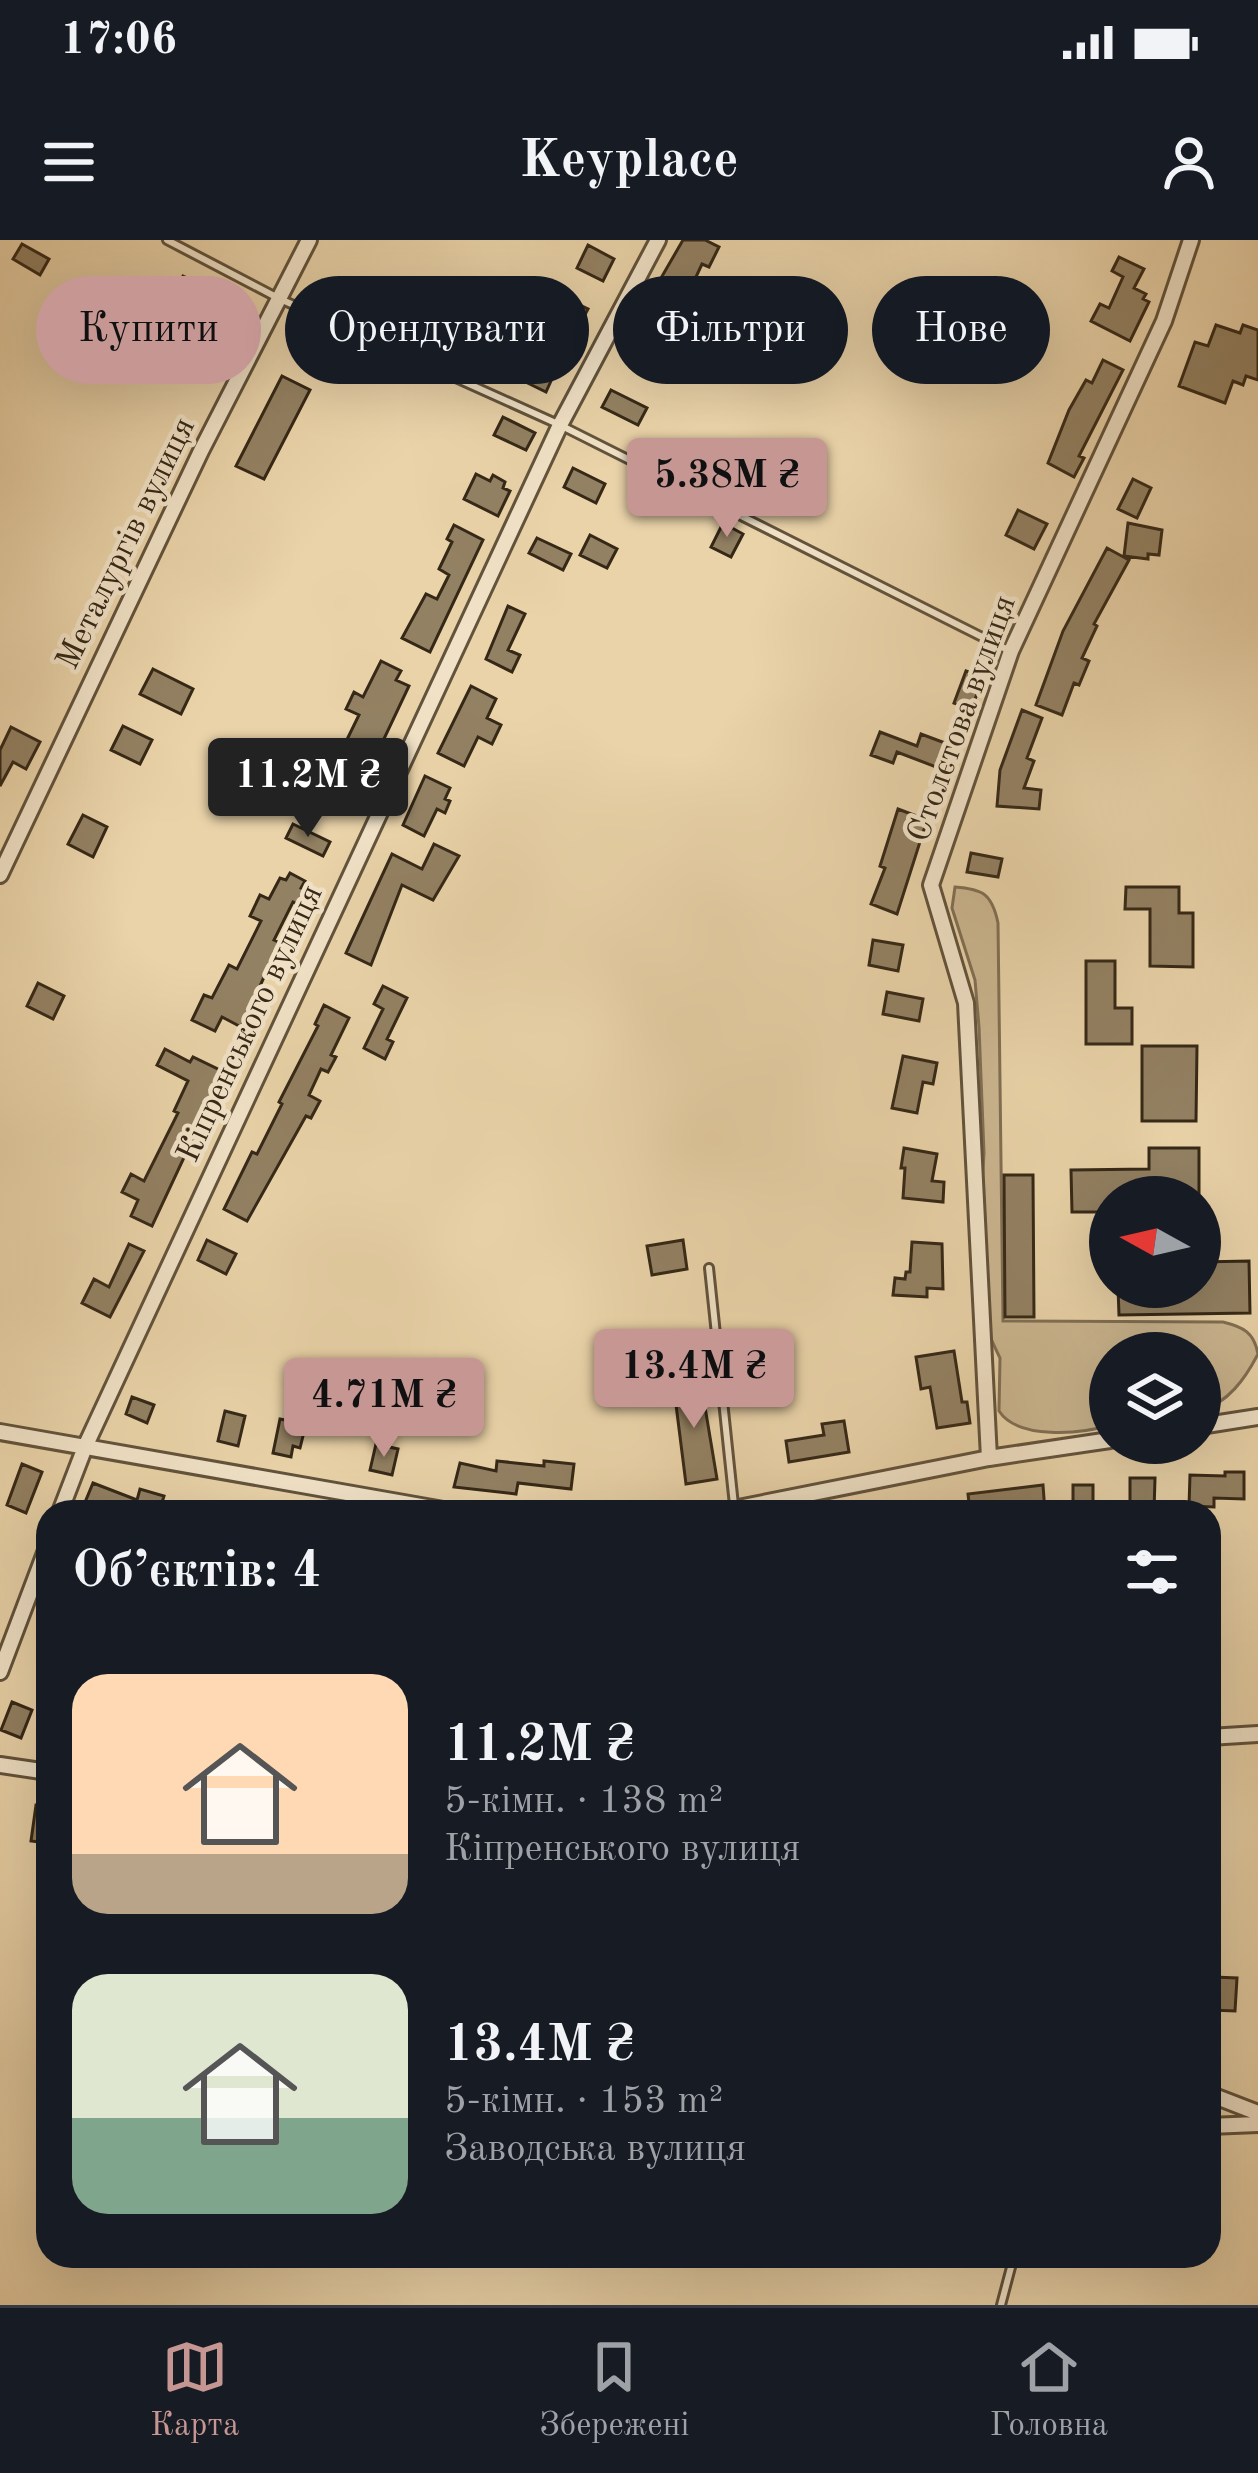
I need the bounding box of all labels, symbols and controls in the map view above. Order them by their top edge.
text: 17:06 [60,19,177,64]
icon: menu [36,129,102,195]
icon: person [1156,129,1222,195]
text: Keyplace [519,135,739,189]
chip: Купити [36,276,261,384]
chip: Орендувати [285,276,589,384]
chip: Фільтри [613,276,848,384]
chip: Нове [872,276,1050,384]
street label: Металургів вулиця [52,413,202,675]
pin: 5.38M ₴ [616,438,838,540]
text: 5.38M ₴ [654,457,800,496]
street label: Столєтова вулиця [903,591,1023,847]
pin: 11.2M ₴ [197,738,419,840]
text: 11.2M ₴ [235,757,381,796]
street label: Кіпренського вулиця [172,880,330,1168]
north arrow [1089,1176,1221,1308]
map controls [1089,1176,1221,1464]
pin: 13.4M ₴ [583,1329,805,1431]
button: layers [1089,1332,1221,1464]
text: 13.4M ₴ [621,1348,767,1387]
pin: 4.71M ₴ [273,1358,495,1460]
text: 4.71M ₴ [311,1377,457,1416]
icon: filters [1119,1539,1185,1605]
text: Об’єктів: 4 [72,1547,322,1598]
text: 11.2M ₴ [444,1721,635,1772]
icon: home [168,1722,312,1866]
text: 5-кімн. · 138 m² [444,1782,723,1821]
text: Кіпренського вулиця [444,1830,801,1869]
text: 13.4M ₴ [444,2021,635,2072]
icon: home [168,2022,312,2166]
text: 5-кімн. · 153 m² [444,2082,723,2121]
text: Заводська вулиця [444,2130,746,2169]
tab: Карта [150,2334,239,2447]
tab: Збережені [539,2334,689,2447]
tab: Головна [989,2334,1108,2447]

